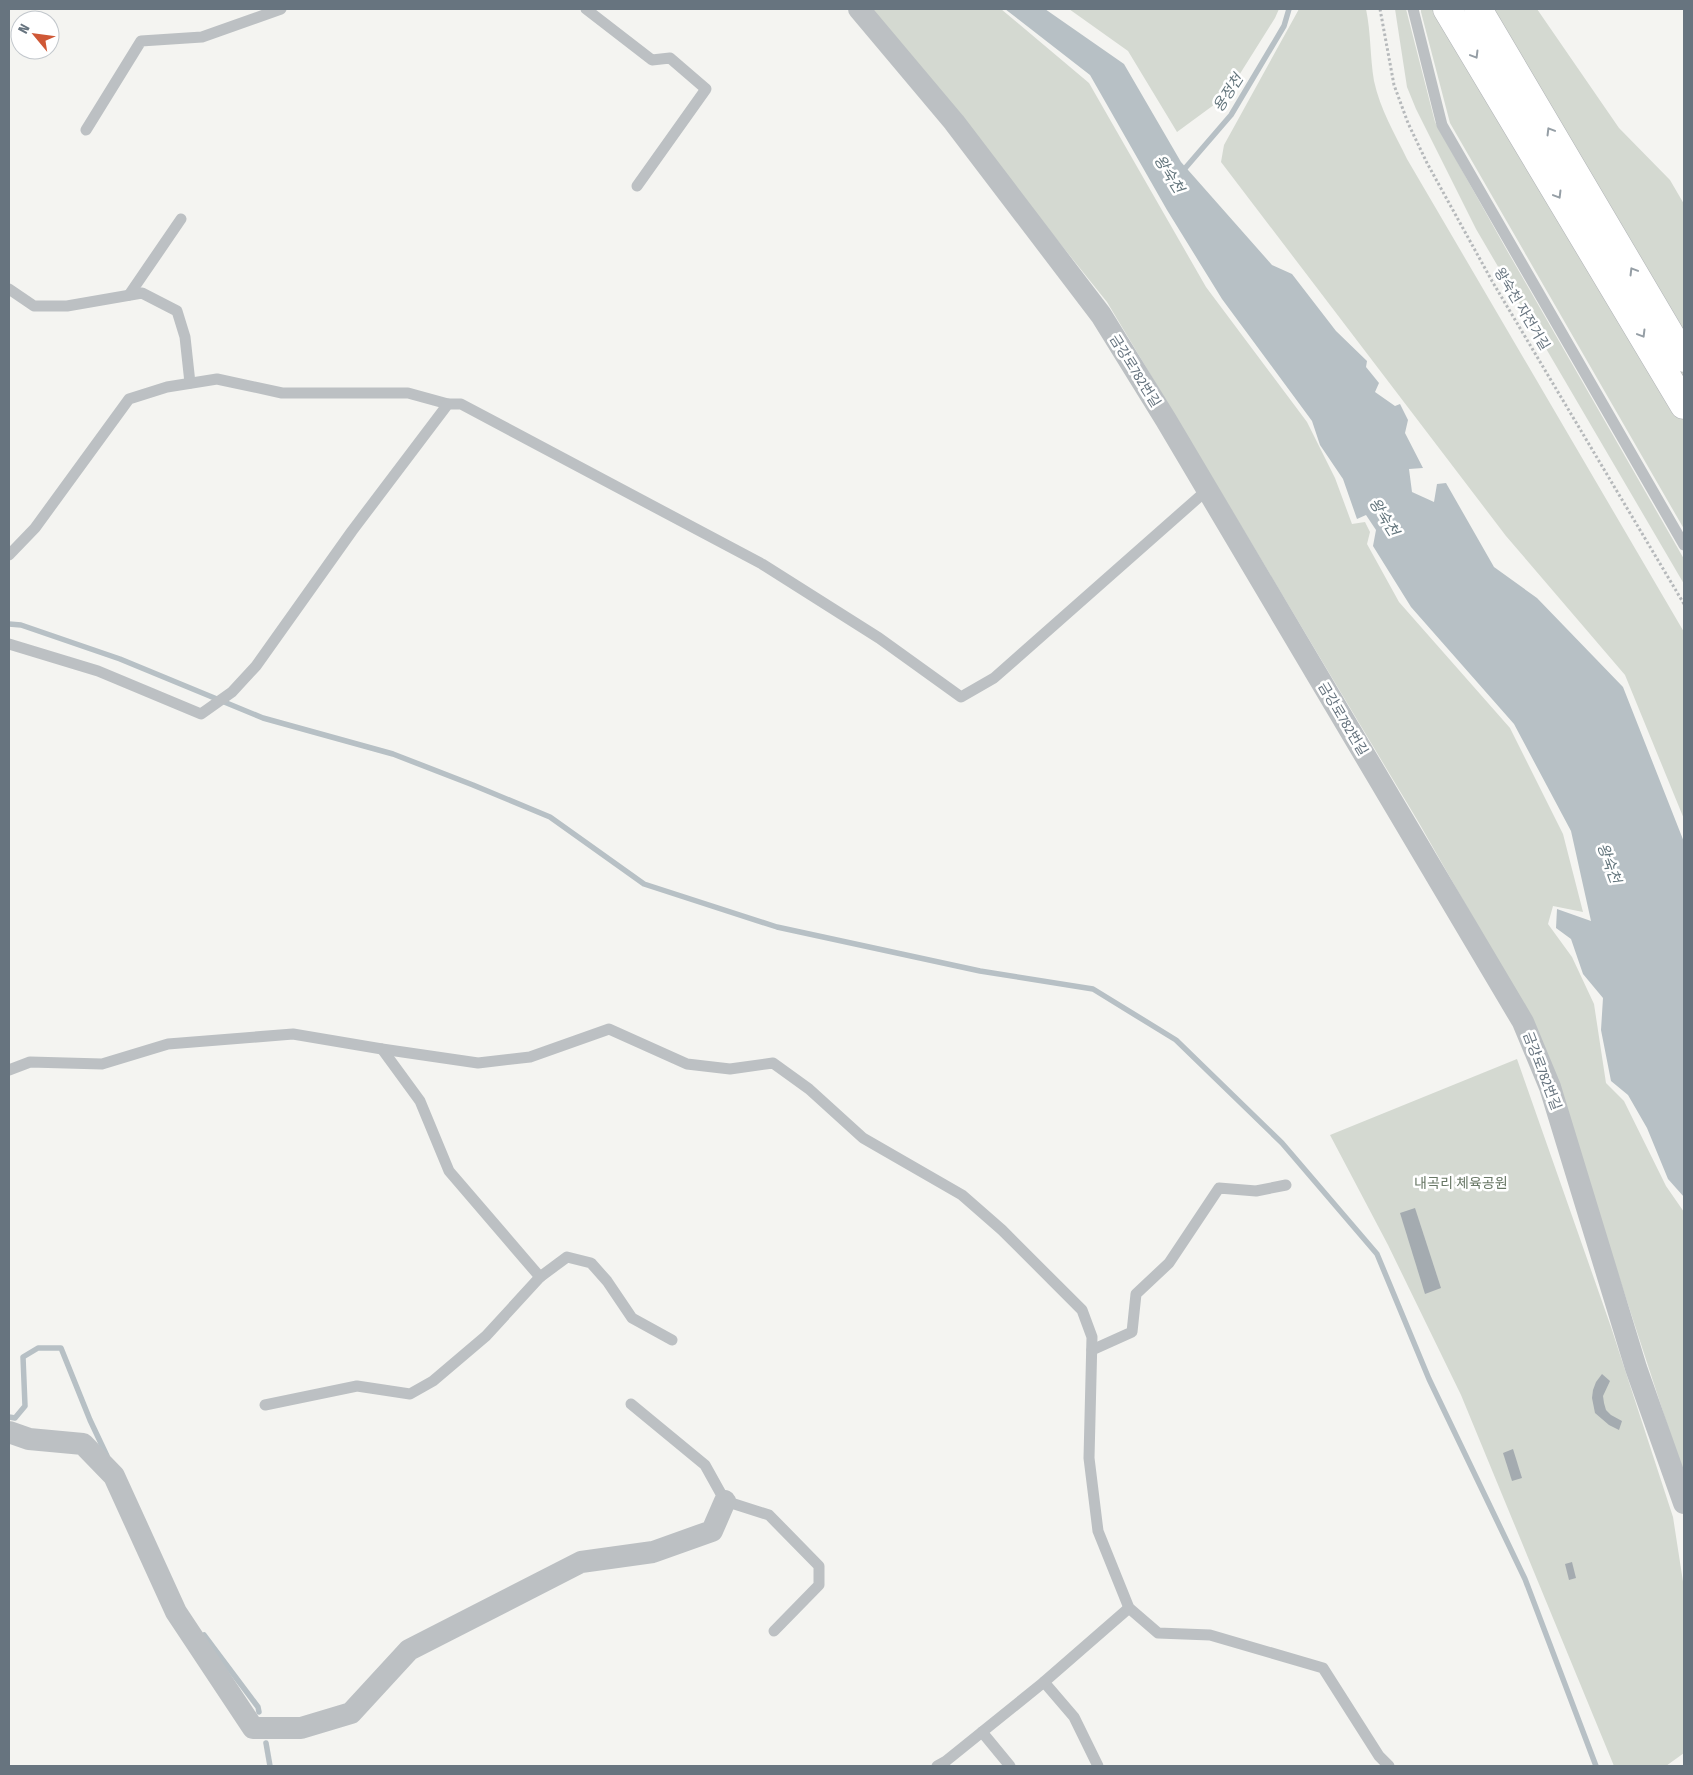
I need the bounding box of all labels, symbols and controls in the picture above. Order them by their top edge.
north arrow [10,10,60,60]
text: N [15,21,34,37]
one-way arrow [1468,50,1478,59]
water label: 용정천 [1209,69,1248,115]
one-way arrow [1546,127,1556,136]
water label: 왕숙천 [1150,152,1189,198]
one-way arrow [1552,189,1562,198]
street label: 왕숙천 자전거길 [1491,265,1553,353]
one-way arrow [1629,267,1639,276]
one-way arrow [1635,329,1645,338]
street label: 금강로782번길 [1106,331,1164,411]
water label: 왕숙천 [1365,495,1404,541]
street label: 금강로782번길 [1314,679,1372,759]
water label: 왕숙천 [1593,840,1625,888]
street label: 금강로782번길 [1519,1029,1565,1113]
park label: 내곡리 체육공원 [1414,1175,1508,1192]

